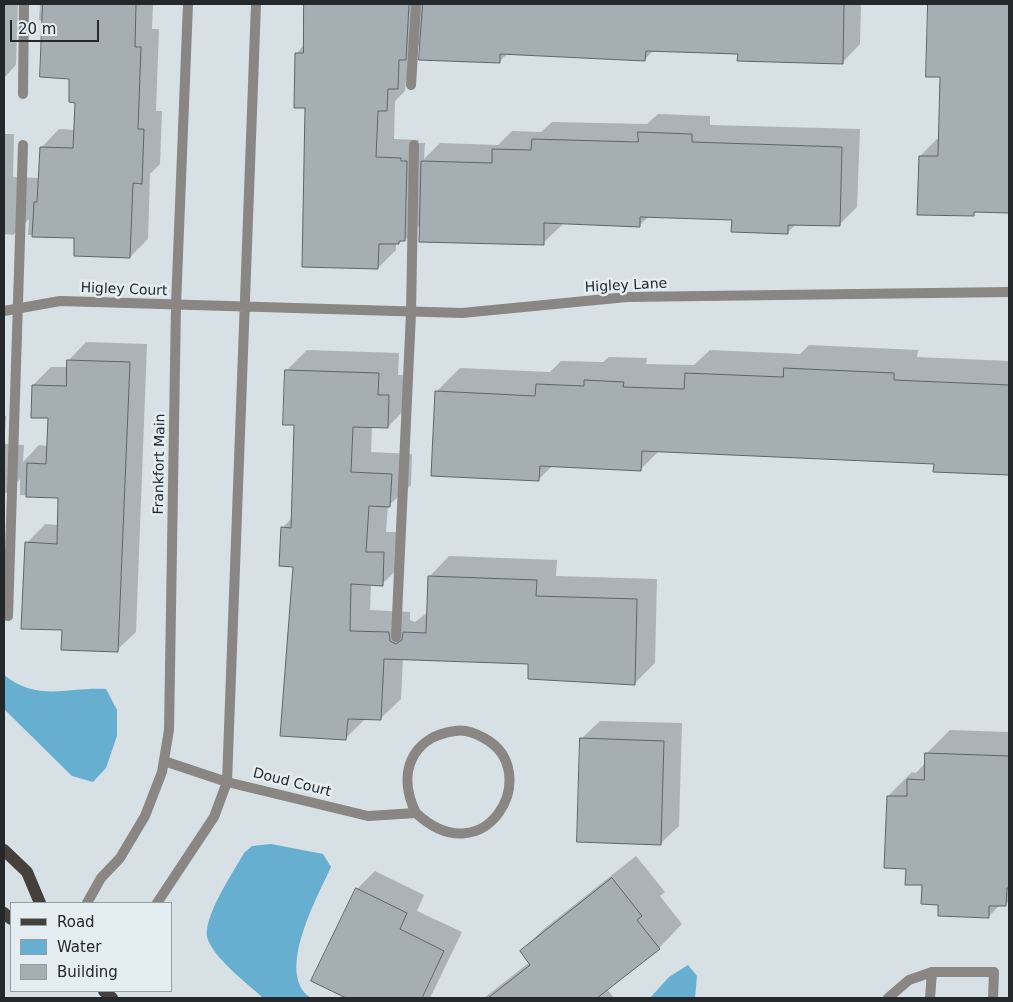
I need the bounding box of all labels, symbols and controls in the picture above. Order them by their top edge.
scale bar [12,10,101,42]
text: 20 m [18,20,56,38]
street label: Higley Lane [584,275,668,297]
street label: Higley Court [80,280,168,300]
street label: Frankfort Main [151,413,169,515]
street label: Doud Court [251,765,333,801]
legend [10,902,172,992]
text: Road [57,913,95,931]
text: Water [57,938,101,956]
text: Building [57,963,118,981]

